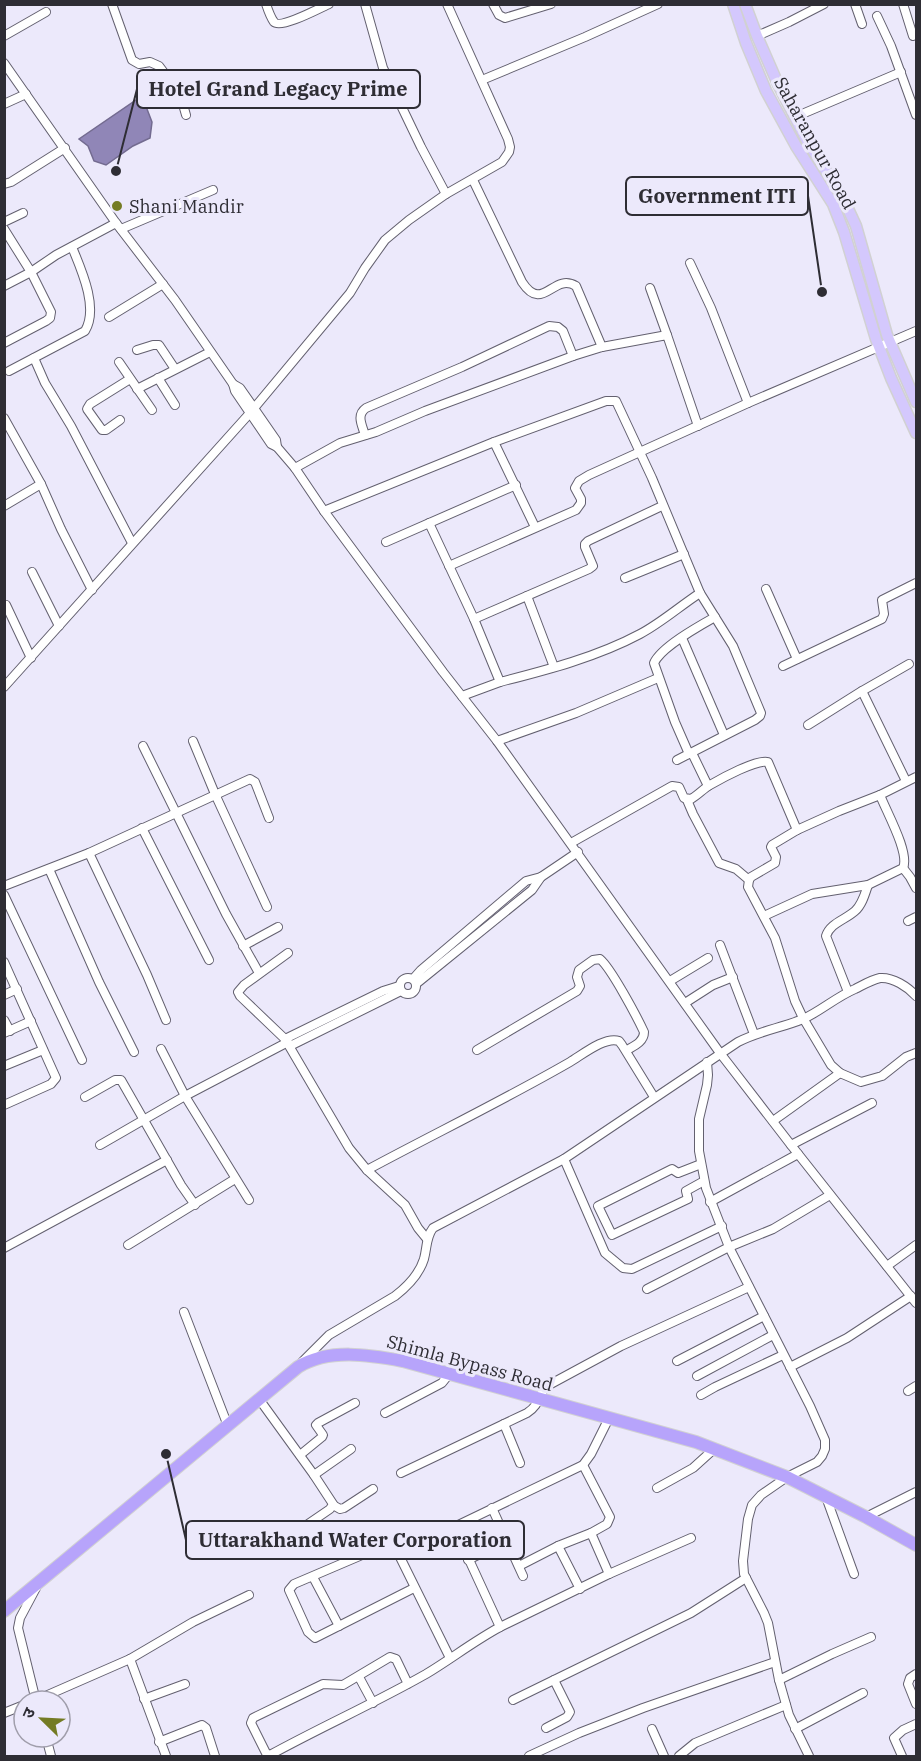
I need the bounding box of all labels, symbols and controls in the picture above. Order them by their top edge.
callout: Hotel Grand Legacy Prime [137,70,420,108]
street label: Saharanpur Road [769,73,861,213]
text: Hotel Grand Legacy Prime [148,75,408,102]
callout: Government ITI [626,177,808,215]
text: Government ITI [638,182,796,209]
place label: Shani Mandir [129,195,244,218]
marker: Shani Mandir [110,199,124,213]
street label: Shimla Bypass Road [384,1330,556,1396]
callout: Uttarakhand Water Corporation [186,1521,524,1559]
text: Uttarakhand Water Corporation [198,1526,512,1553]
north arrow [12,1689,72,1749]
text: उ [17,1704,40,1721]

